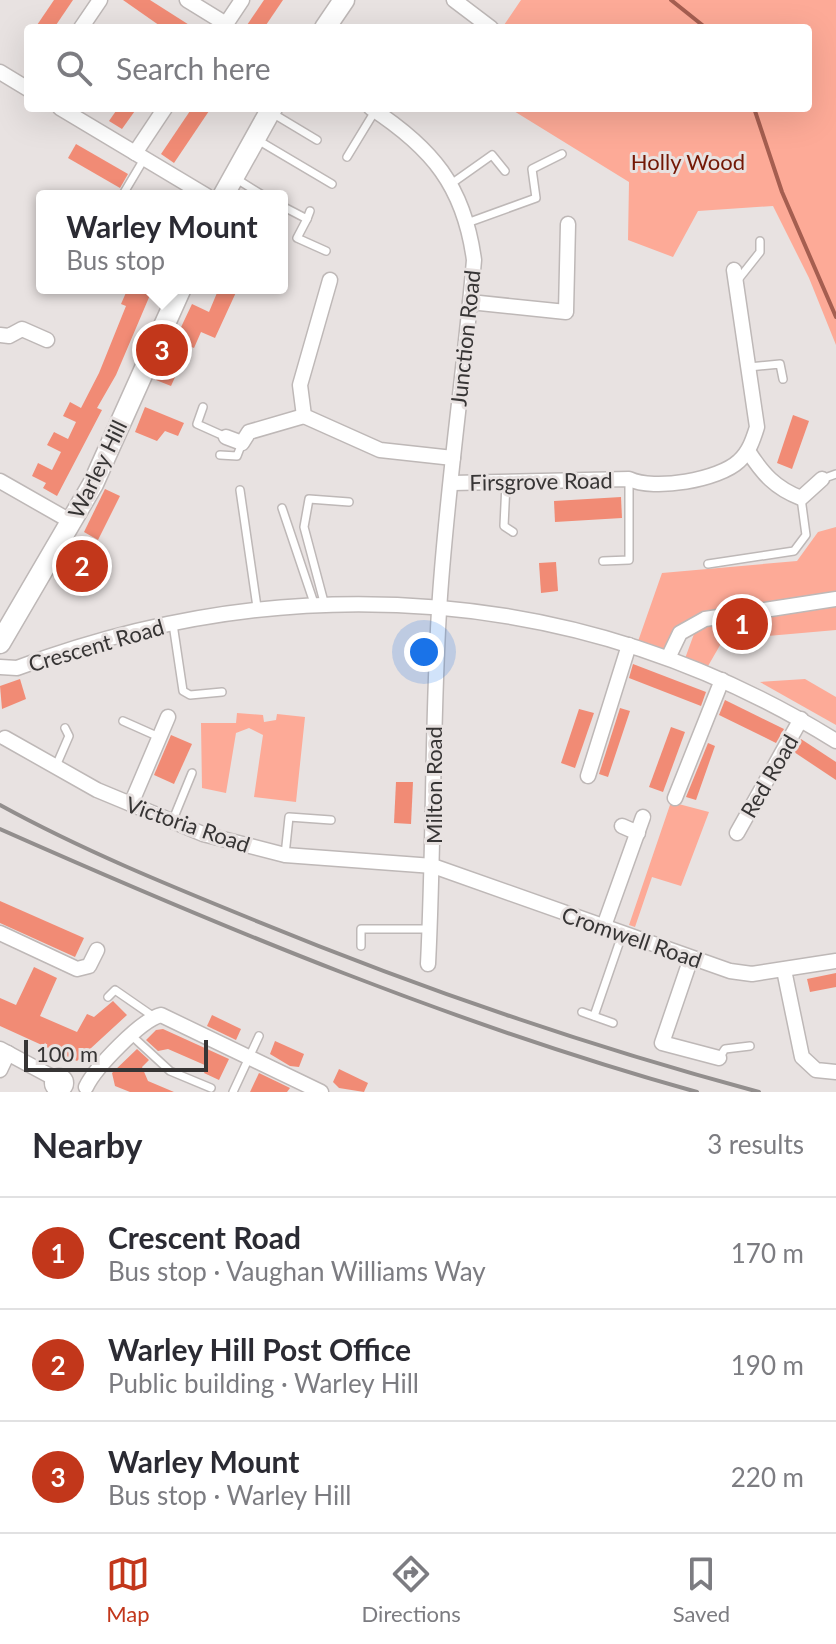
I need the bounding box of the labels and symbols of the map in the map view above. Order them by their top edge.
park label: Holly Wood [631,148,745,175]
street label: Junction Road [444,269,486,407]
pin: 3 [136,320,188,380]
street label: Warley Hill [62,416,132,522]
street label: Firsgrove Road [469,466,613,496]
pin: 2 [56,536,108,596]
pin: 1 [716,594,768,654]
street label: Crescent Road [25,613,167,677]
your location [404,632,444,672]
street label: Milton Road [420,726,447,844]
street label: Red Road [734,730,804,822]
street label: Victoria Road [122,790,254,858]
street label: Cromwell Road [558,900,706,974]
scale bar [24,1036,208,1072]

